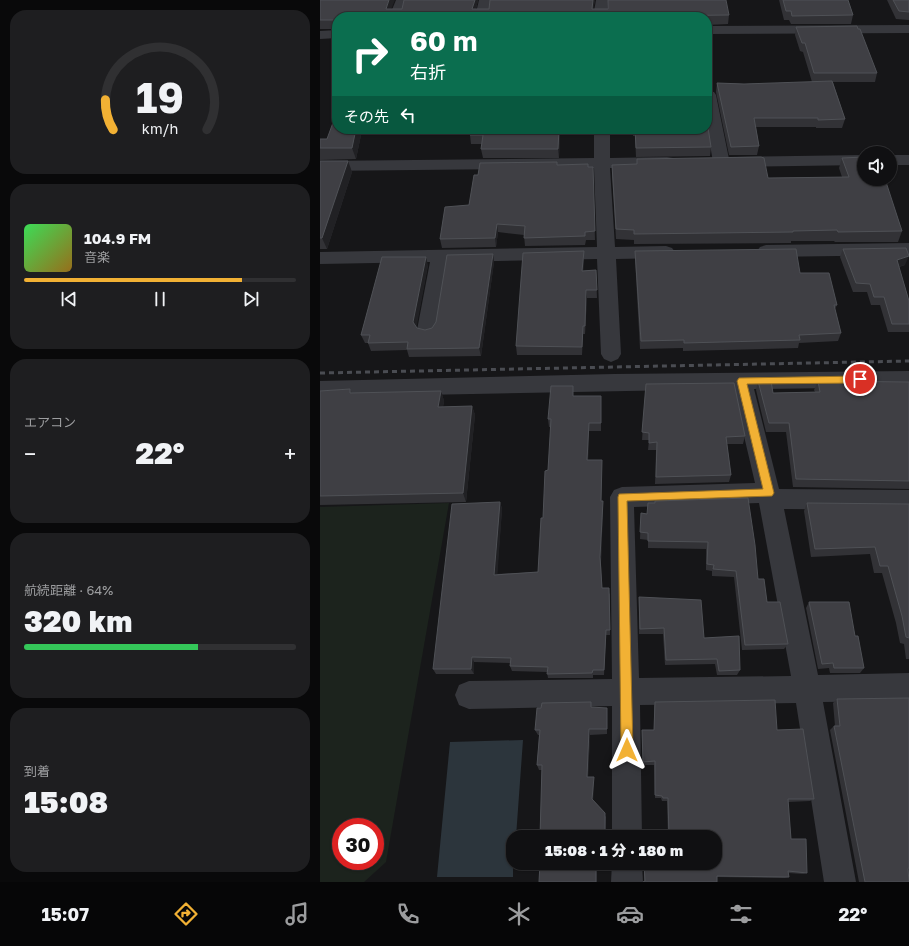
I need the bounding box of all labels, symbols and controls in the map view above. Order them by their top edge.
text: 60 m [410,24,477,57]
icon: right [344,28,396,80]
text: 右折 [410,61,446,83]
text: 19 [136,72,184,122]
icon: left [397,104,419,126]
text: その先 [344,107,389,125]
text: km/h [142,120,178,137]
map controls [857,146,897,186]
button: sound [857,146,897,186]
text: 104.9 FM [84,229,151,247]
text: 音楽 [84,249,110,265]
icon: previous [58,288,80,310]
icon: pause [149,288,171,310]
icon: next [240,288,262,310]
pin [843,362,877,396]
icon: arrive [849,368,871,390]
text: エアコン [24,414,76,430]
text: 22° [136,435,184,471]
text: − [24,440,36,467]
text: + [284,440,296,467]
text: 航続距離 · 64% [24,582,113,598]
text: 320 km [24,603,132,639]
position arrow [606,729,648,771]
text: 到着 [24,763,50,779]
text: 15:08 [24,784,108,820]
speed limit sign: 30 [332,818,384,870]
text: 15:08 · 1 分 · 180 m [545,841,683,859]
icon: directions [172,900,200,928]
icon: music [283,900,311,928]
icon: phone [394,900,422,928]
icon: climate [505,900,533,928]
icon: car [616,900,644,928]
icon: filters [727,900,755,928]
text: 15:07 [42,903,89,925]
text: 22° [838,903,867,925]

